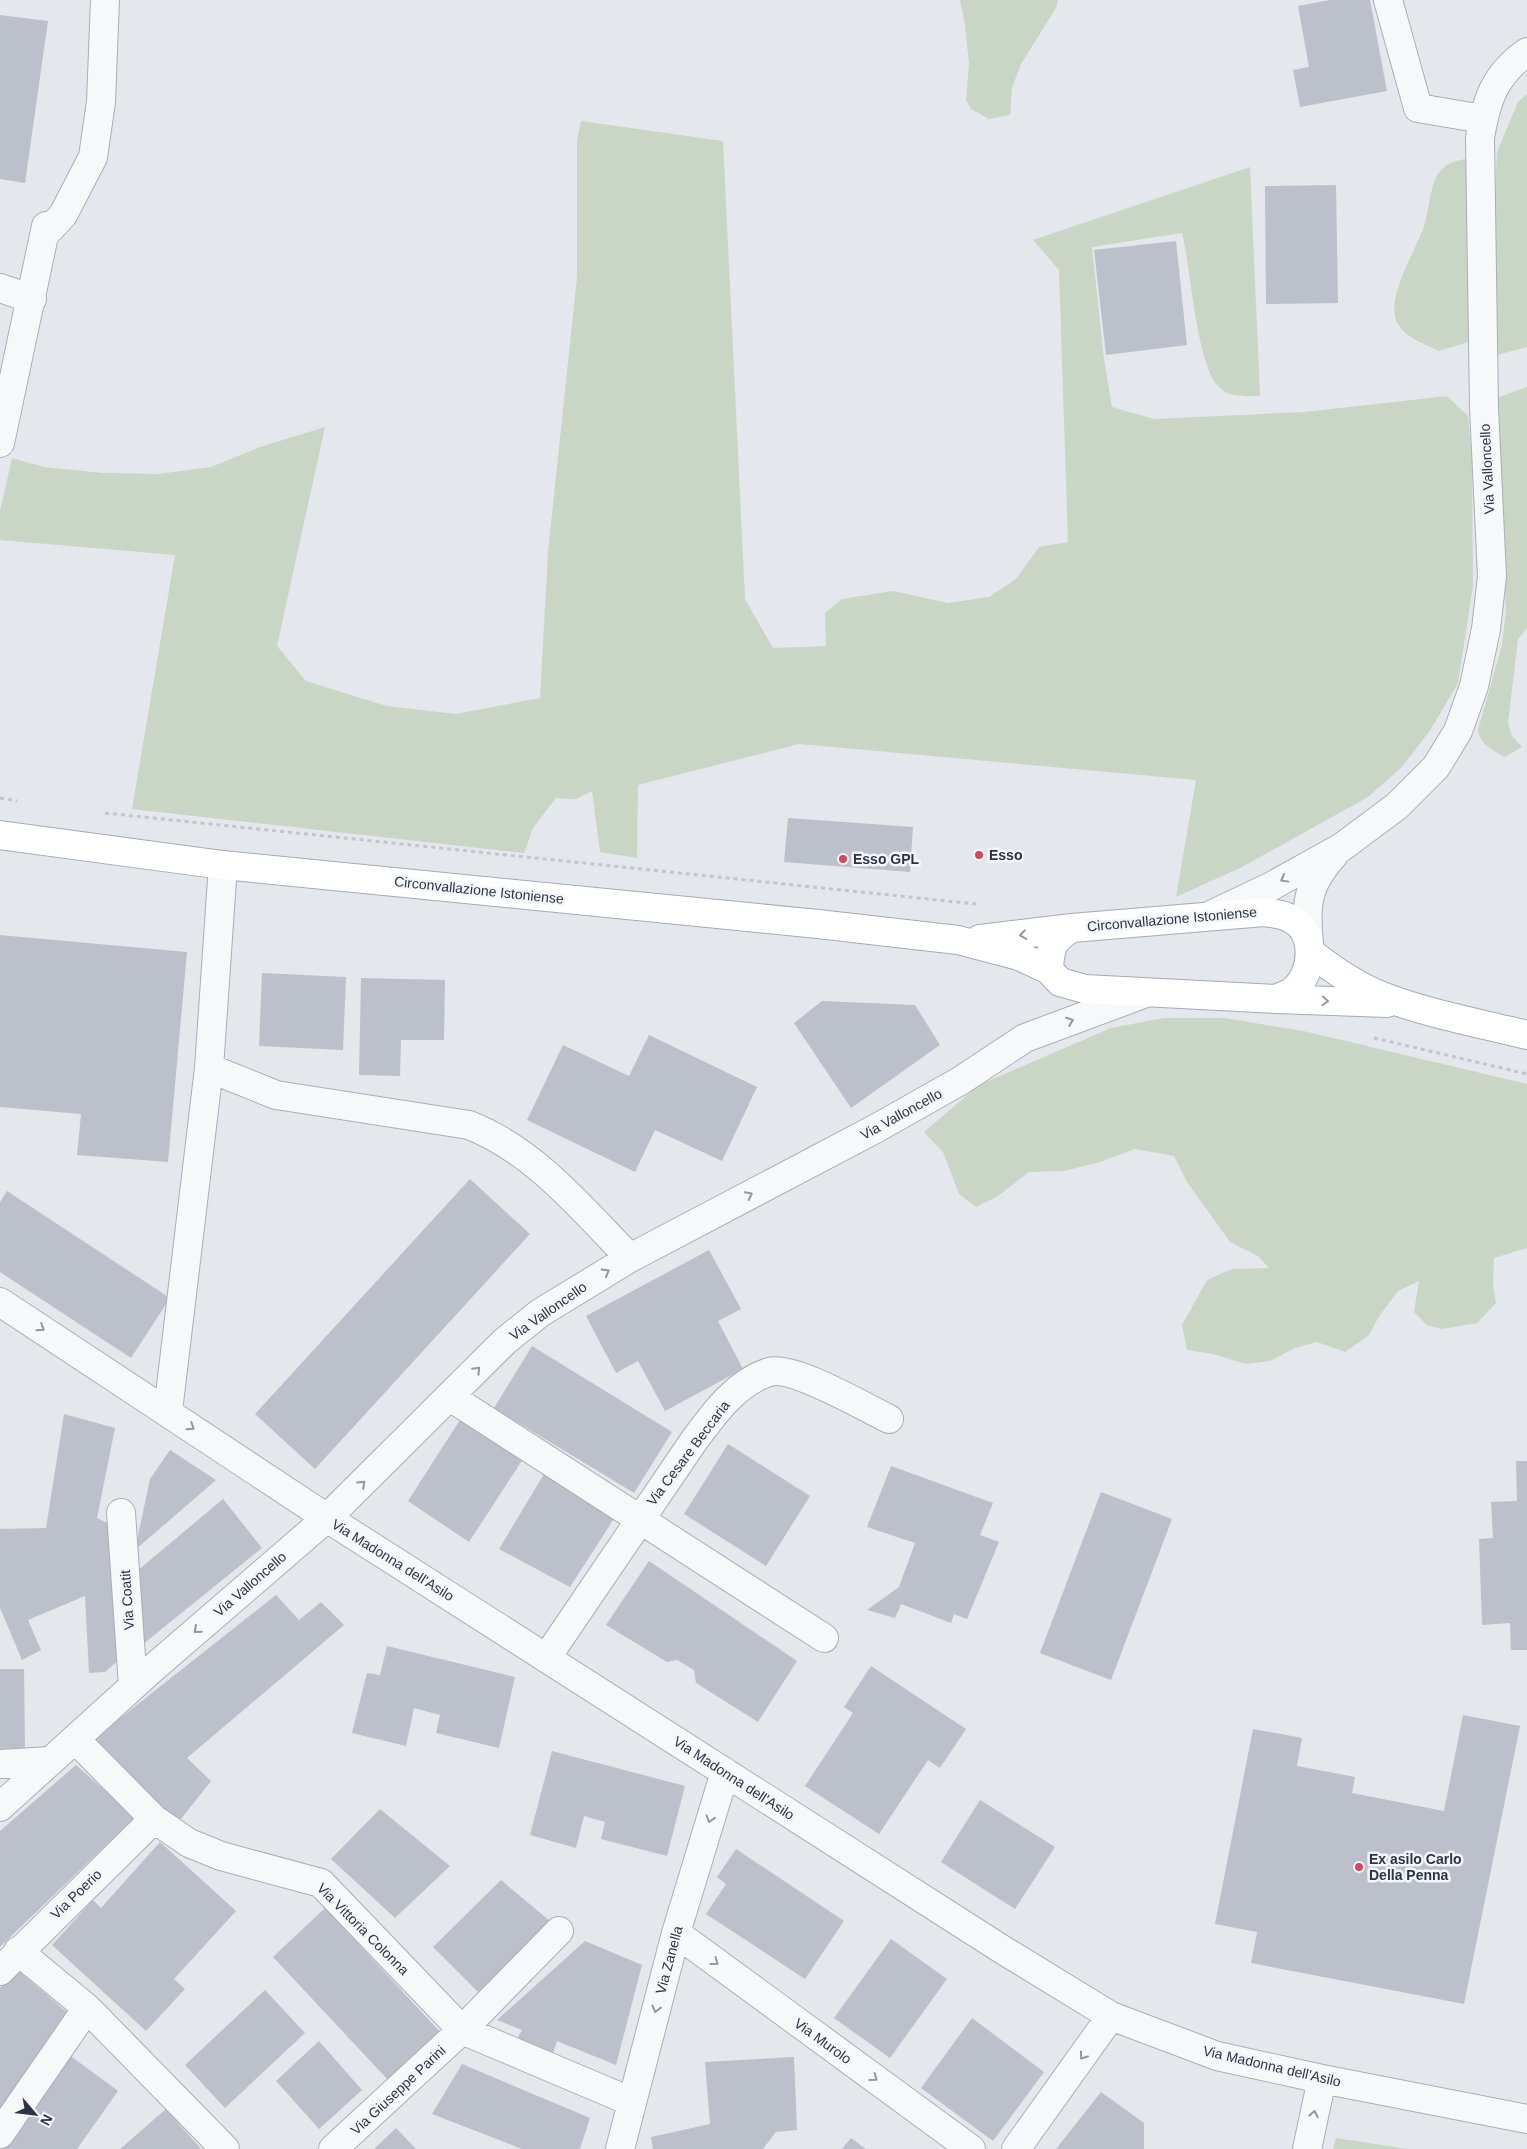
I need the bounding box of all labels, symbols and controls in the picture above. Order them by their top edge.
street label: Via Valloncello [1477,423,1497,515]
place label: Esso [989,847,1022,863]
marker: Esso [973,849,985,861]
place label: Esso GPL [853,851,920,867]
marker: Esso GPL [837,853,849,865]
street label: Circonvallazione Istoniense [393,873,565,907]
one-way arrow [1280,873,1289,883]
street label: Circonvallazione Istoniense [1086,904,1258,934]
one-way arrow [1019,929,1028,939]
one-way arrow [1321,995,1329,1006]
one-way arrow [1065,1016,1074,1027]
street label: Via Valloncello [858,1085,945,1143]
one-way arrow [744,1191,753,1201]
one-way arrow [600,1268,609,1278]
street label: Via Valloncello [506,1278,590,1344]
one-way arrow [35,1322,45,1331]
one-way arrow [471,1366,480,1375]
street label: Via Cesare Beccaria [643,1397,733,1509]
one-way arrow [186,1421,195,1430]
one-way arrow [356,1481,365,1490]
street label: Via Madonna dell'Asilo [329,1516,457,1604]
street label: Via Valloncello [211,1548,290,1620]
street label: Via Coatit [117,1569,137,1631]
one-way arrow [194,1624,203,1633]
street label: Via Madonna dell'Asilo [671,1733,798,1823]
one-way arrow [706,1814,716,1823]
place label: Ex asilo Carlo Della Penna [1369,1851,1462,1883]
marker: Ex asilo Carlo Della Penna [1353,1861,1365,1873]
street label: Via Poerio [47,1866,105,1922]
street label: Via Vittoria Colonna [314,1880,412,1978]
street label: Via Zanella [652,1924,686,1996]
one-way arrow [709,1956,718,1964]
one-way arrow [651,2004,662,2013]
street label: Via Murolo [791,2015,855,2067]
street label: Via Giuseppe Parini [347,2042,449,2138]
street label: Via Madonna dell'Asilo [1202,2042,1343,2090]
one-way arrow [1080,2050,1088,2059]
one-way arrow [868,2072,878,2081]
north arrow [10,2089,60,2139]
one-way arrow [1308,2110,1319,2118]
text: N [37,2112,56,2128]

